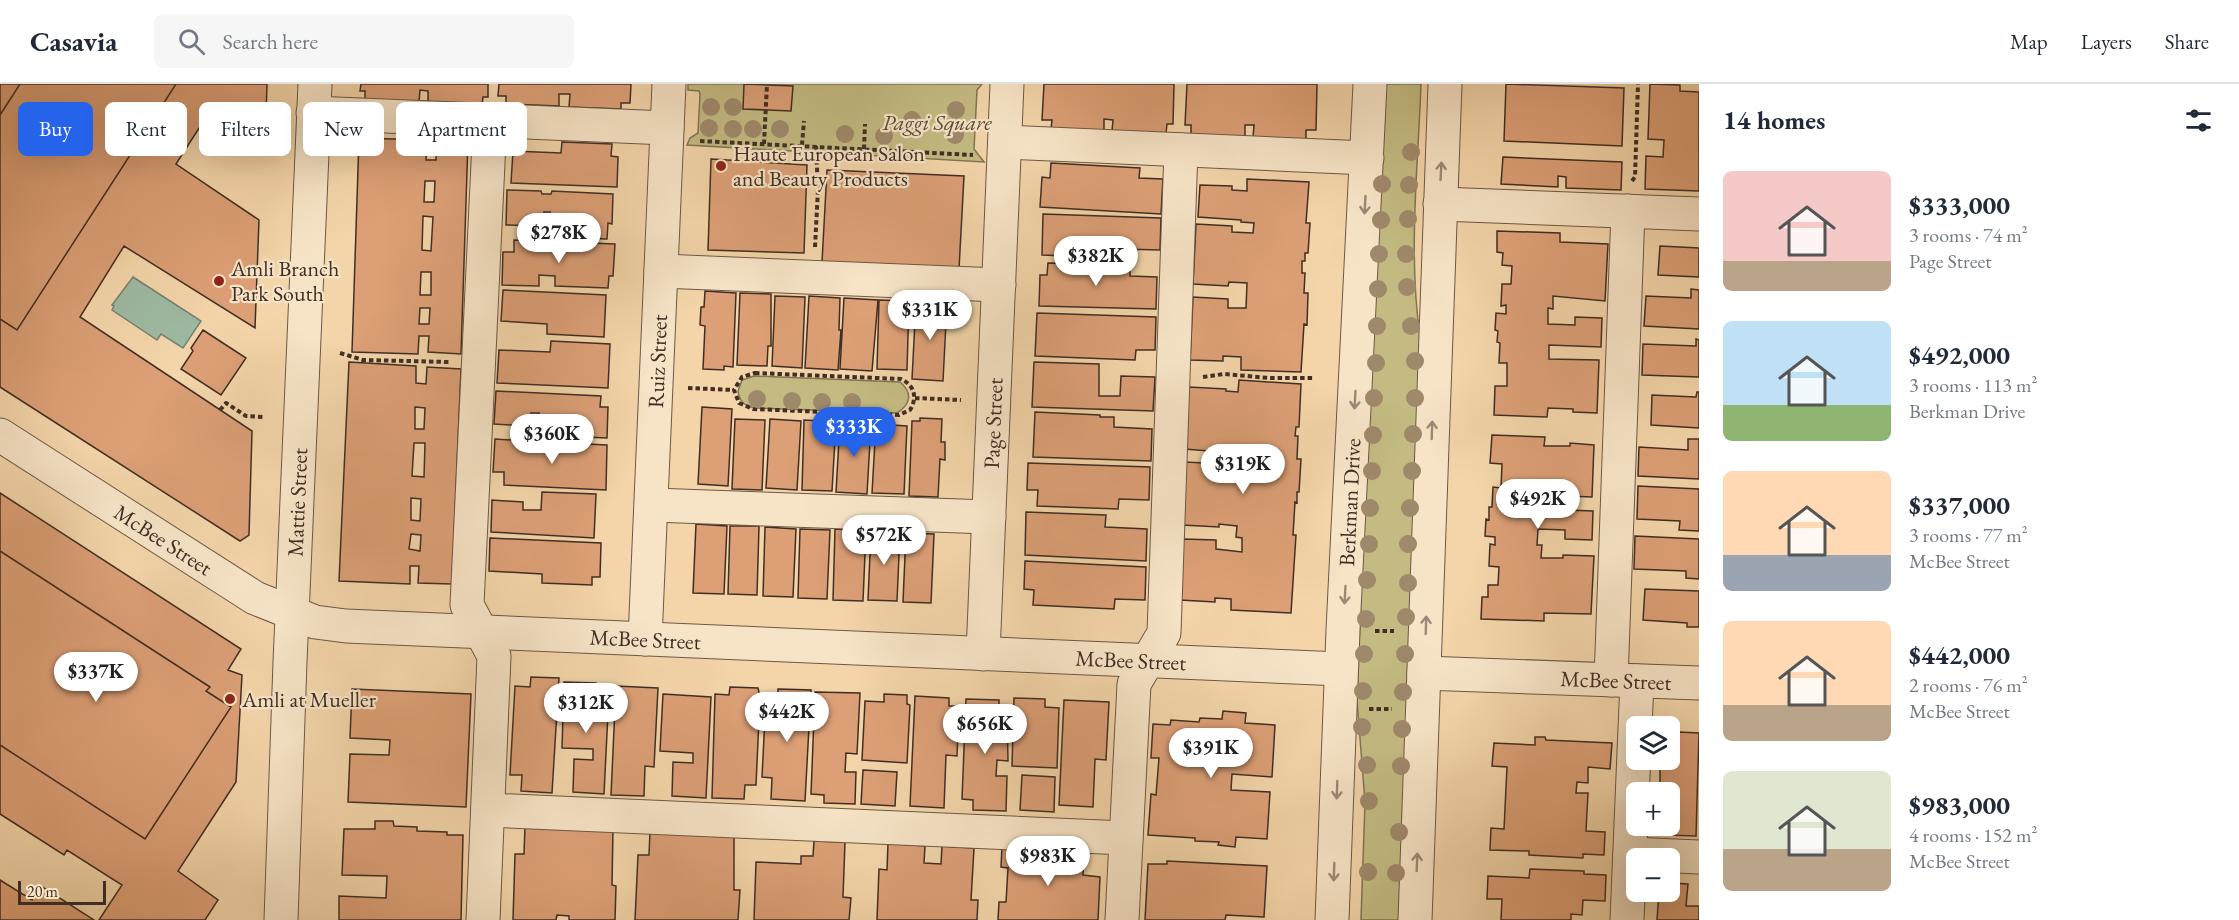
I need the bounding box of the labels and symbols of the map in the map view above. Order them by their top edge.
park label: Paggi Square [882,108,992,137]
place label: Haute European Salon and Beauty Products [733,139,925,193]
marker: Haute European Salon and Beauty Products [714,159,728,173]
one-way arrow [1436,161,1447,181]
one-way arrow [1359,195,1370,215]
pin: $278K [517,213,601,264]
pin: $382K [1054,236,1138,287]
place label: Amli Branch Park South [230,254,339,308]
marker: Amli Branch Park South [212,274,226,288]
pin: $331K [888,290,972,341]
street label: Ruiz Street [640,314,674,409]
street label: Page Street [976,377,1009,469]
one-way arrow [1349,390,1360,410]
pin: $333K [812,407,896,458]
pin: $360K [510,414,594,465]
one-way arrow [1427,420,1438,440]
street label: Berkman Drive [1332,437,1367,567]
pin: $319K [1201,444,1285,495]
street label: Mattie Street [280,447,314,557]
pin: $492K [1496,479,1580,530]
street label: McBee Street [109,497,218,582]
pin: $572K [842,515,926,566]
one-way arrow [1339,584,1350,604]
one-way arrow [1420,615,1431,635]
street label: McBee Street [589,622,701,656]
street label: McBee Street [1075,643,1187,677]
pin: $337K [54,652,138,703]
street label: McBee Street [1560,663,1672,696]
pin: $312K [544,683,628,734]
place label: Amli at Mueller [241,685,377,714]
marker: Amli at Mueller [223,692,237,706]
pin: $442K [745,692,829,743]
pin: $656K [943,704,1027,755]
pin: $391K [1169,728,1253,779]
one-way arrow [1331,779,1343,799]
pin: $983K [1006,836,1090,887]
one-way arrow [1412,852,1423,872]
one-way arrow [1328,861,1339,881]
scale bar [18,878,106,906]

